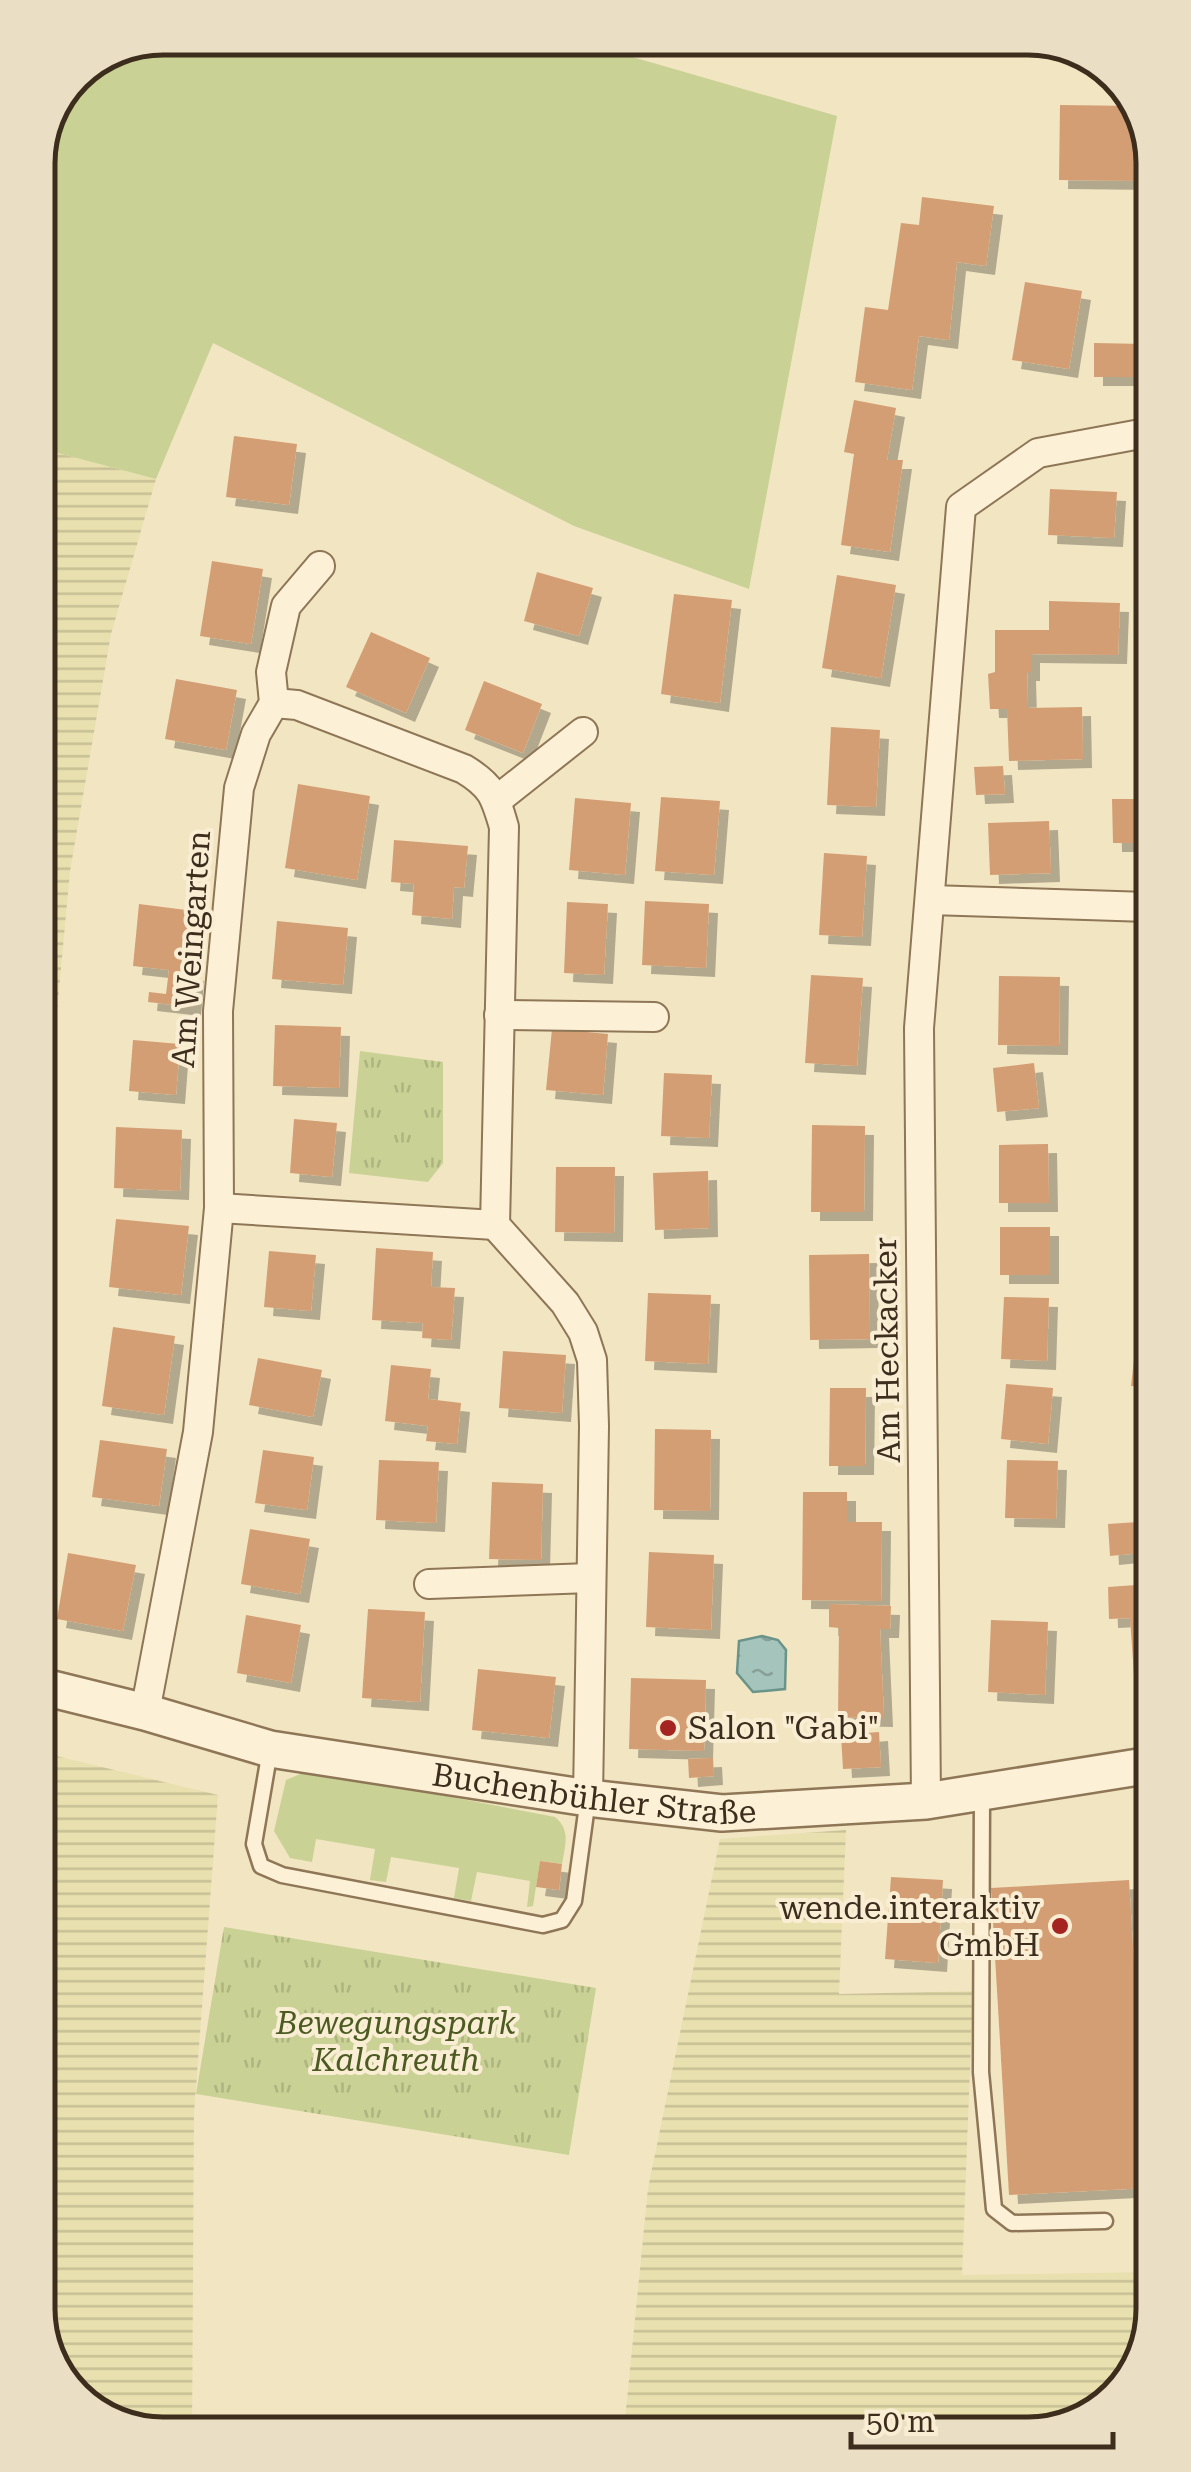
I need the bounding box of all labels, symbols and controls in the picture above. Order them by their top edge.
street label: Am Weingarten [164,829,218,1069]
street label: Am Heckacker [866,1237,908,1463]
place label: Salon "Gabi" [688,1709,879,1747]
marker: Salon "Gabi" [657,1717,679,1739]
street label: Buchenbühler Straße [430,1755,757,1832]
place label: wende.interaktiv GmbH [779,1889,1040,1964]
marker: wende.interaktiv GmbH [1049,1915,1071,1937]
park label: Bewegungspark Kalchreuth [275,2004,517,2079]
scale bar [851,2387,1114,2449]
text: 50 m [866,2404,935,2439]

